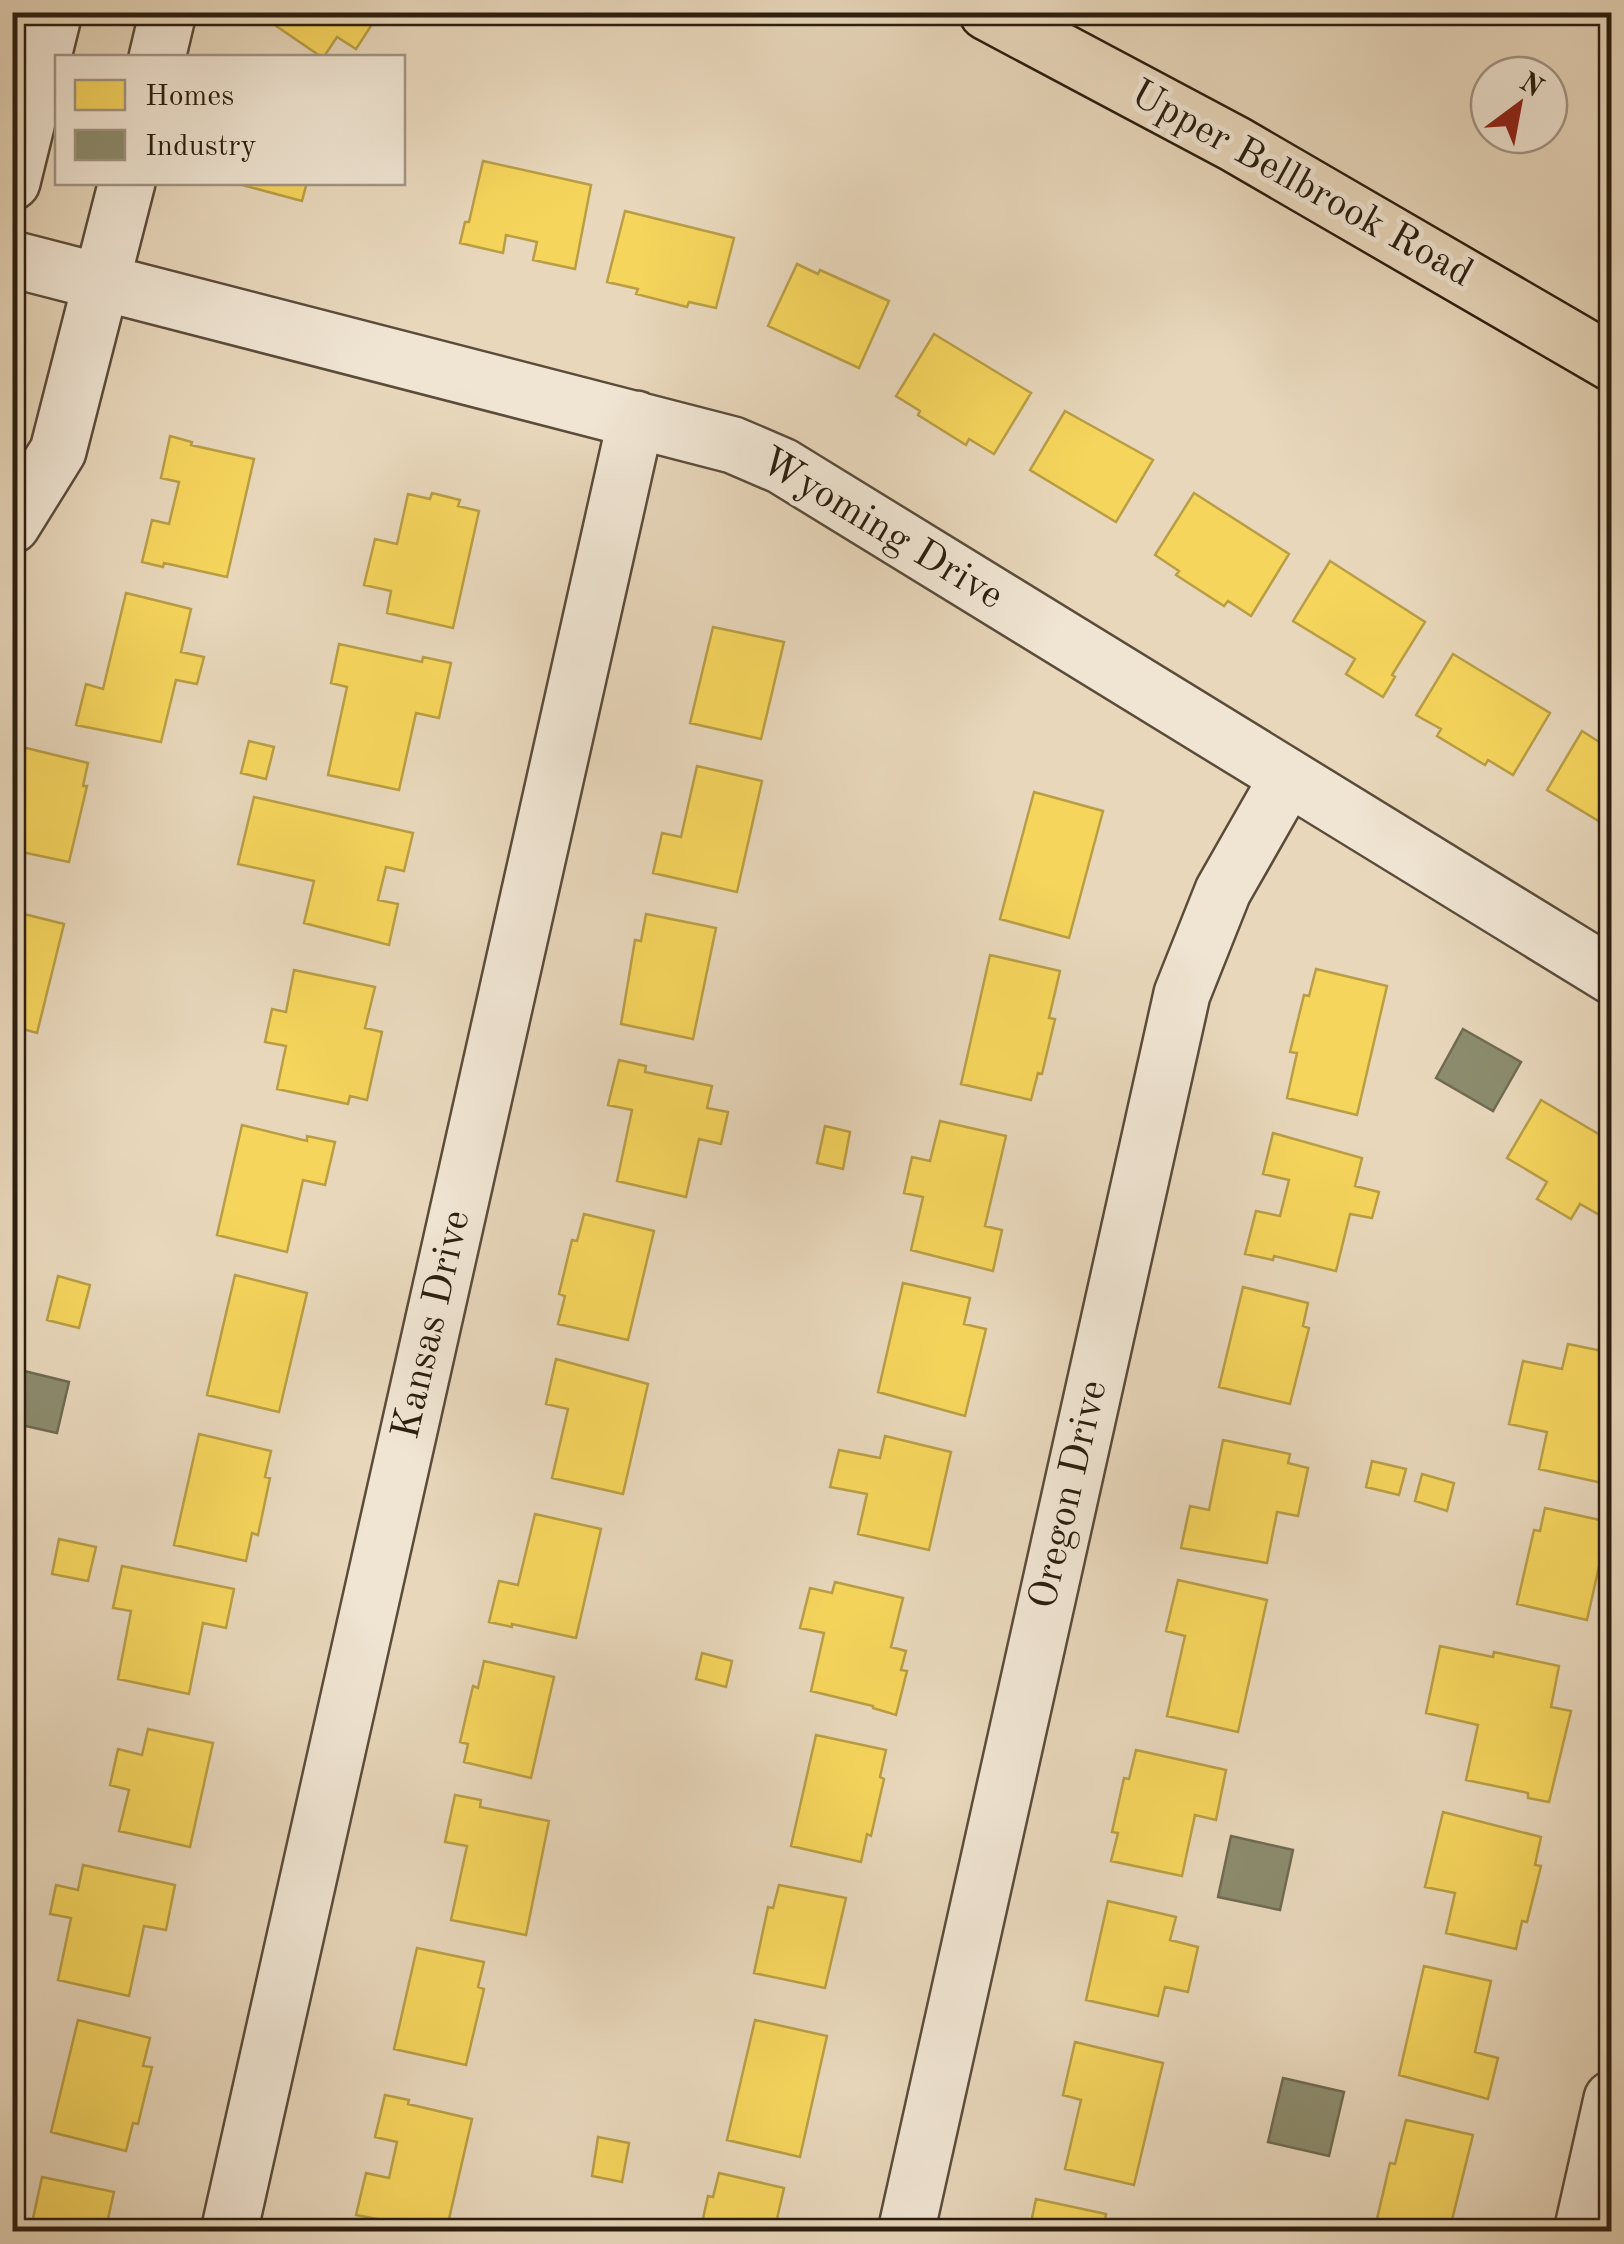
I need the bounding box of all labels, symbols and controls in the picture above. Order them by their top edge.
legend [55,55,405,185]
north arrow [1469,55,1569,155]
text: N [1514,69,1548,104]
street label: Upper Bellbrook Road [1123,74,1479,296]
text: Homes [145,82,234,112]
text: Industry [145,132,257,162]
street label: Wyoming Drive [753,442,1009,618]
street label: Kansas Drive [387,1207,479,1443]
street label: Oregon Drive [1024,1377,1116,1613]

